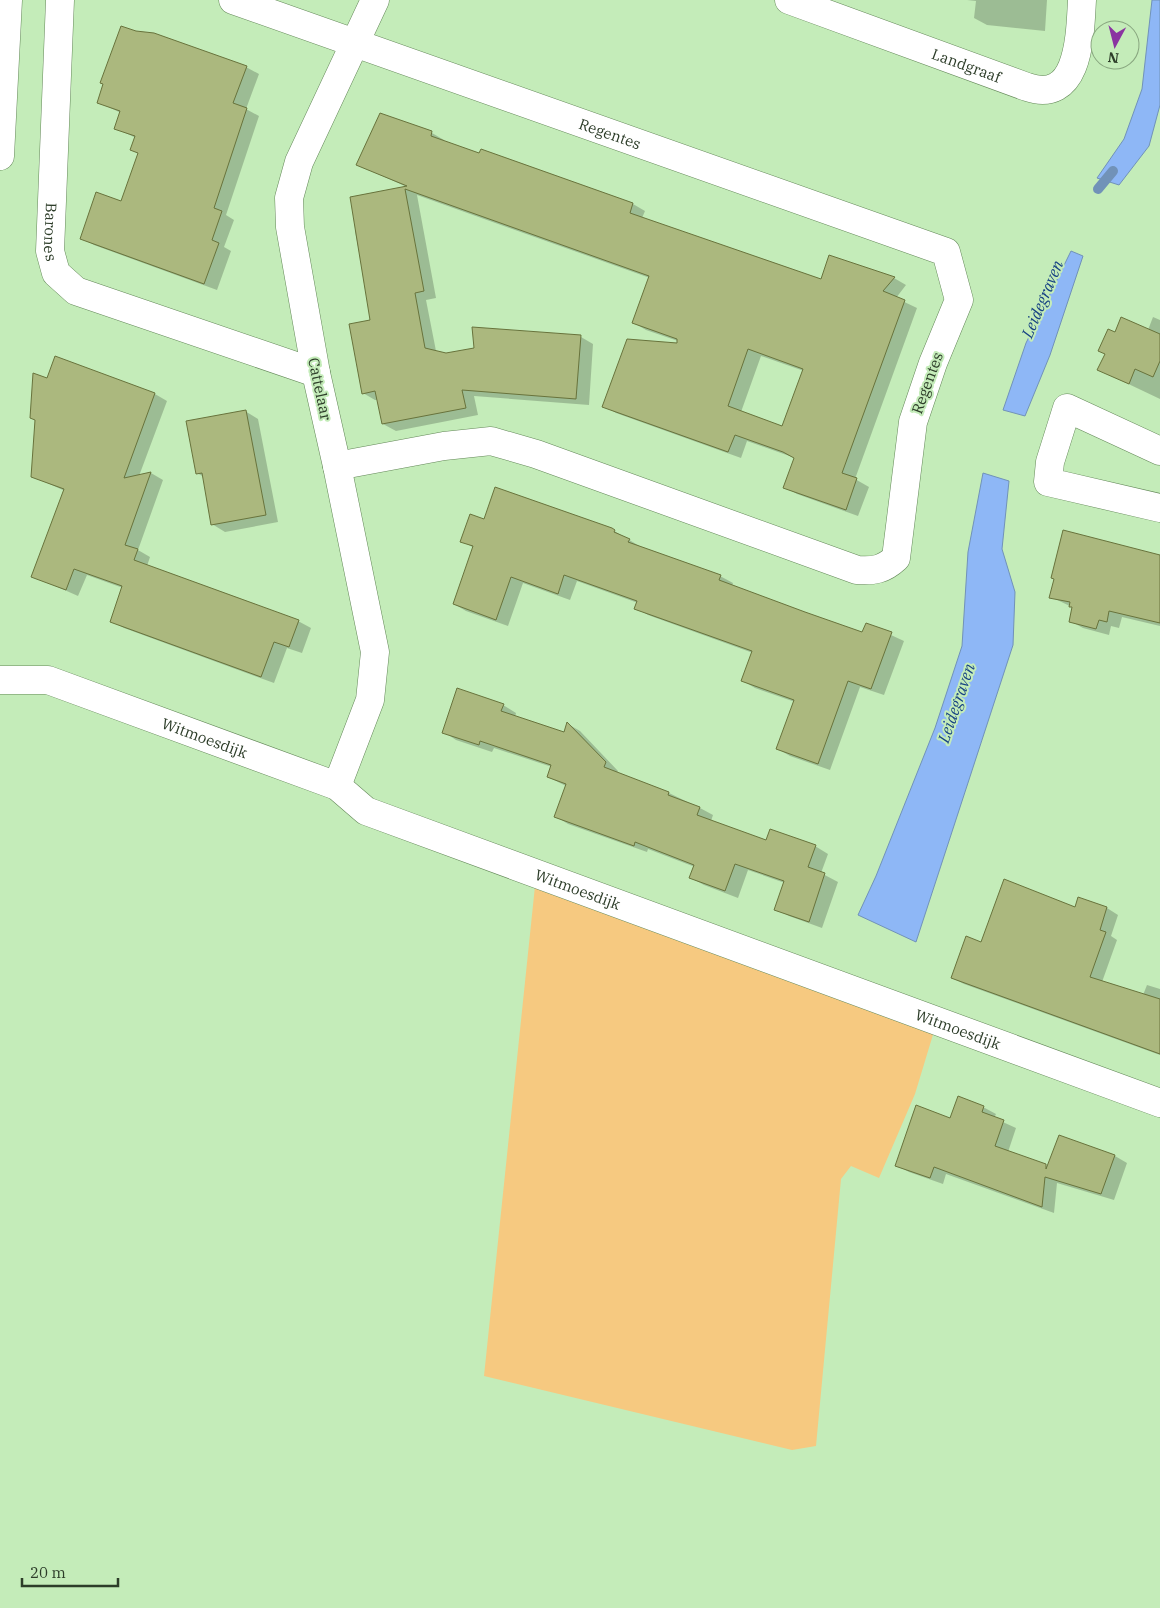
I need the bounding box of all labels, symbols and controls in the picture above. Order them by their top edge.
north arrow [1090,20,1140,70]
street label: Landgraaf [929,44,1004,86]
text: N [1107,48,1120,68]
street label: Regentes [577,114,644,153]
street label: Barones [40,202,62,263]
water label: Leidegraven [1016,257,1067,342]
street label: Regentes [907,350,947,416]
street label: Cattelaar [304,356,336,422]
water label: Leidegraven [933,661,979,746]
street label: Witmoesdijk [159,713,250,762]
street label: Witmoesdijk [533,865,624,913]
street label: Witmoesdijk [913,1004,1004,1053]
scale bar [22,1556,119,1588]
text: 20 m [30,1563,66,1582]

